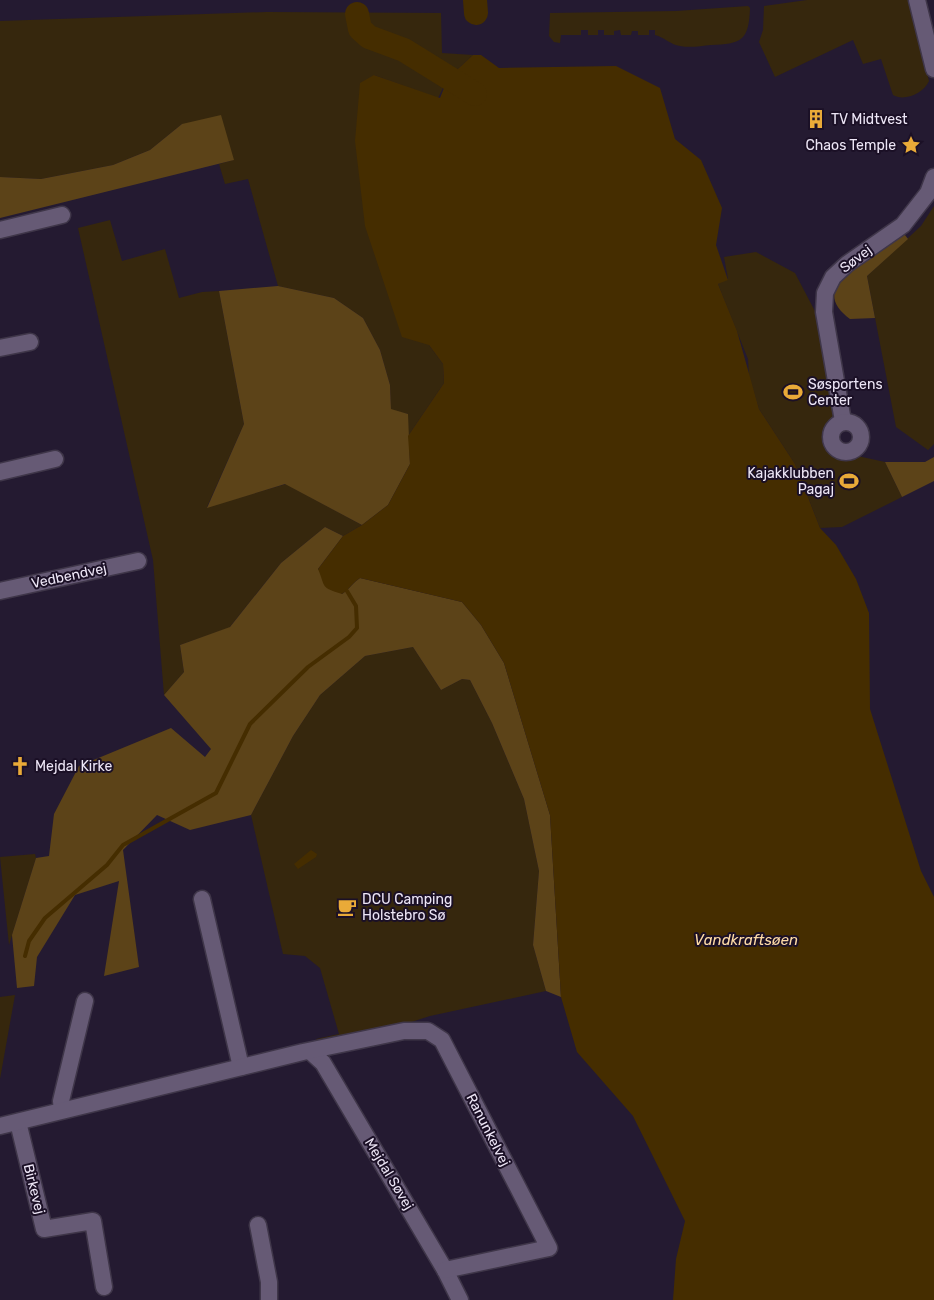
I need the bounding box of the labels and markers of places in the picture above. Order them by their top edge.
building icon: TV Midtvest [805,108,827,130]
place label: TV Midtvest [831,111,908,128]
place icon: Chaos Temple [900,134,922,156]
place label: Chaos Temple [806,137,896,154]
place label: Søsportens Center [808,376,883,409]
sports icon: Søsportens Center [782,381,804,403]
place label: Kajakklubben Pagaj [747,465,834,498]
sports icon: Kajakklubben Pagaj [838,470,860,492]
church icon: Mejdal Kirke [9,755,31,777]
place label: Mejdal Kirke [35,758,112,775]
place label: DCU Camping Holstebro Sø [362,891,452,924]
cafe icon: DCU Camping Holstebro Sø [336,896,358,918]

